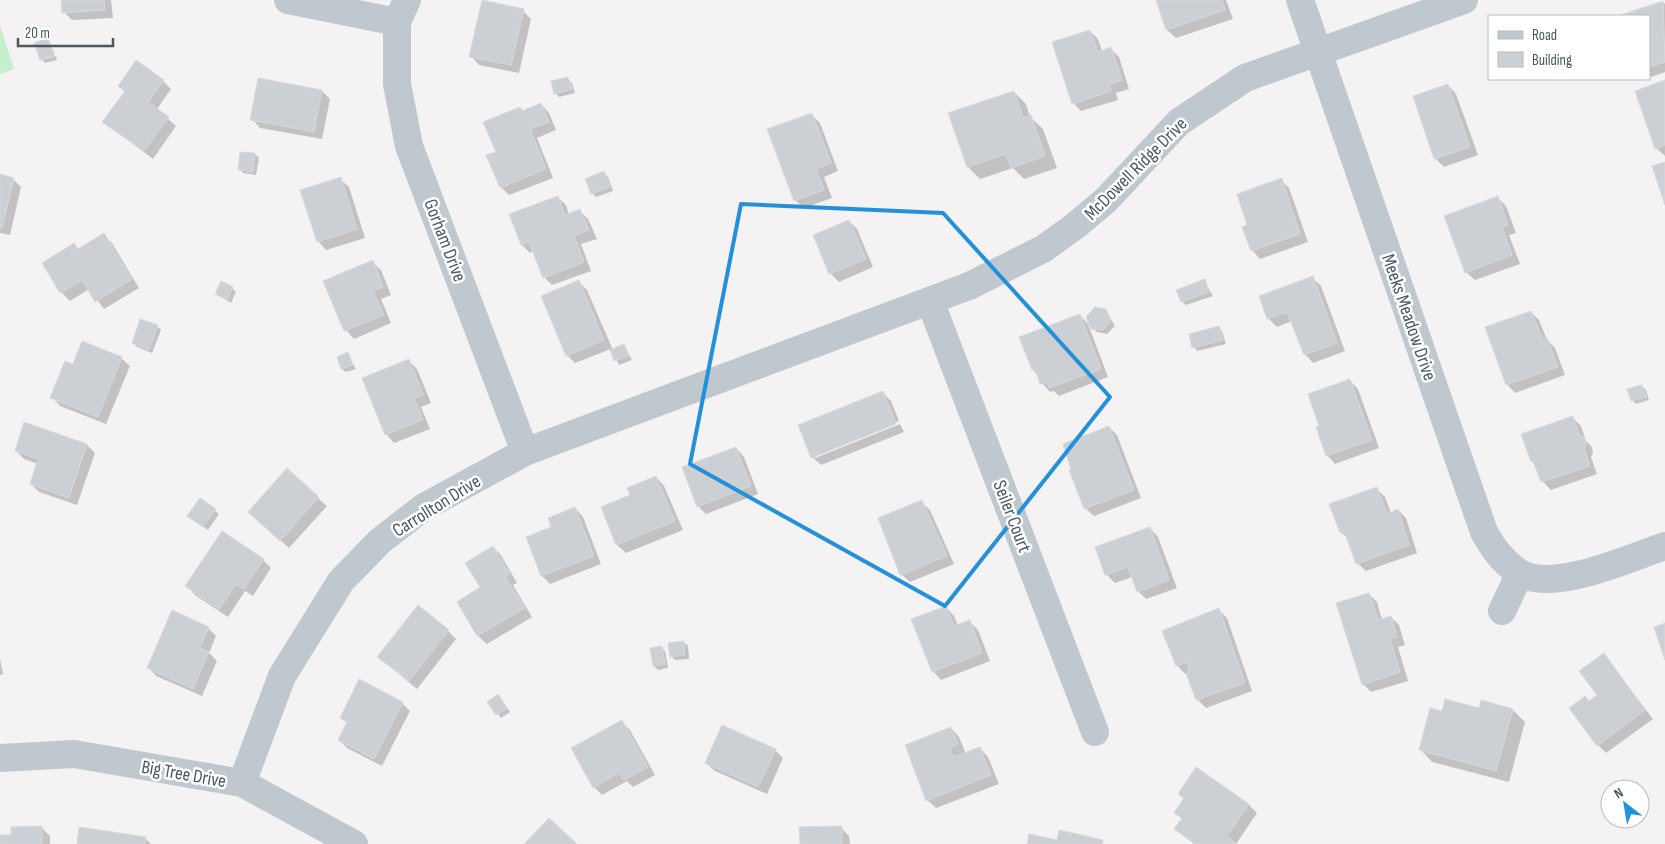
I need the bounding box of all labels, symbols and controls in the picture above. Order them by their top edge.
scale bar [18,15,112,47]
legend [1488,15,1650,80]
text: 20 m [25,24,50,43]
text: Road [1532,26,1557,45]
text: Building [1532,51,1572,70]
street label: McDowell Ridge Drive [1080,113,1192,225]
street label: Gorham Drive [418,196,471,285]
street label: Meeks Meadow Drive [1376,251,1441,384]
street label: Carrollton Drive [388,470,485,542]
street label: Seiler Court [987,477,1036,556]
street label: Big Tree Drive [140,756,228,793]
north arrow [1600,779,1650,829]
text: N [1611,784,1626,802]

